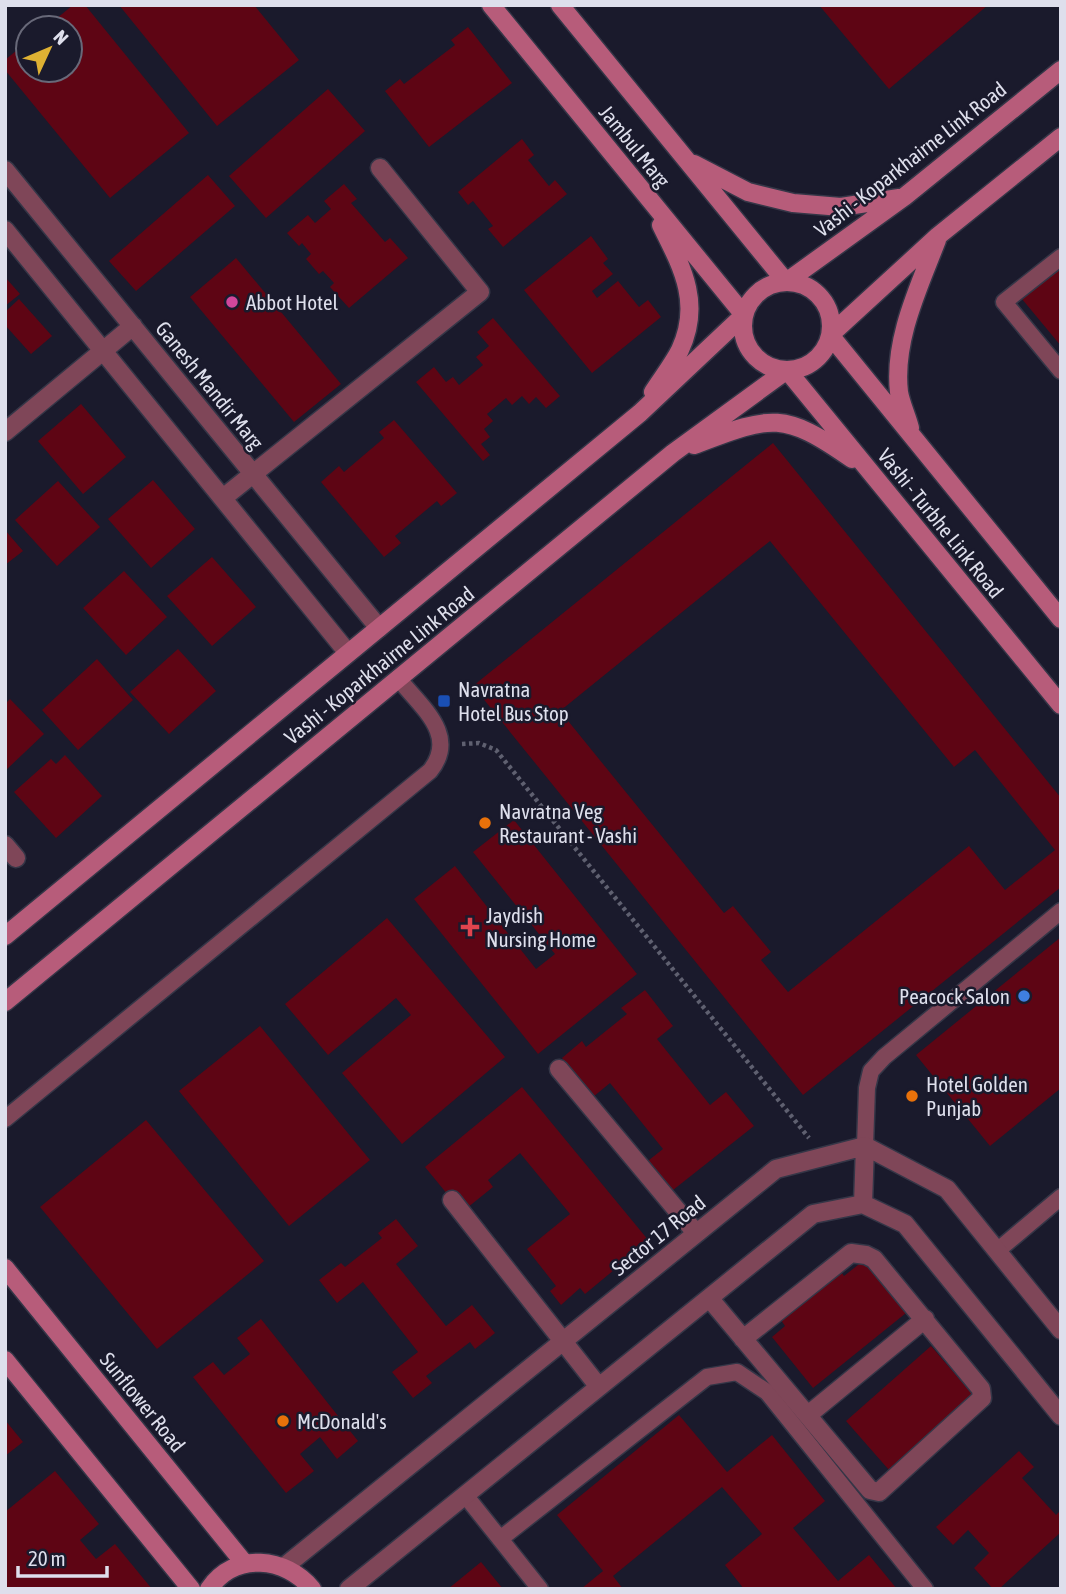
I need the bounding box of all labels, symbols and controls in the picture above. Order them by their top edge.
north arrow [14,14,84,84]
text: N [49,26,73,49]
street label: Vashi - Koparkhairne Link Road [809,77,1011,241]
street label: Jambul Marg [595,100,675,192]
place label: Abbot Hotel [246,290,338,314]
marker: Abbot Hotel [224,294,240,310]
street label: Ganesh Mandir Marg [151,316,269,454]
street label: Vashi - Turbhe Link Road [873,443,1009,603]
street label: Vashi - Koparkhairne Link Road [279,581,479,749]
place label: Navratna Hotel Bus Stop [458,677,569,725]
marker: Navratna Hotel Bus Stop [436,693,452,709]
place label: Navratna Veg Restaurant - Vashi [499,799,637,847]
marker: Navratna Veg Restaurant - Vashi [477,815,493,831]
place label: Jaydish Nursing Home [486,903,596,951]
marker: Jaydish Nursing Home [460,917,480,937]
place label: Peacock Salon [899,984,1010,1008]
marker: Peacock Salon [1016,988,1032,1004]
place label: Hotel Golden Punjab [926,1072,1028,1120]
marker: Hotel Golden Punjab [904,1088,920,1104]
street label: Sector 17 Road [606,1190,710,1280]
street label: Sunflower Road [96,1347,190,1457]
place label: McDonald's [297,1409,387,1433]
marker: McDonald's [275,1413,291,1429]
scale bar [18,1534,107,1578]
text: 20 m [28,1546,66,1570]

